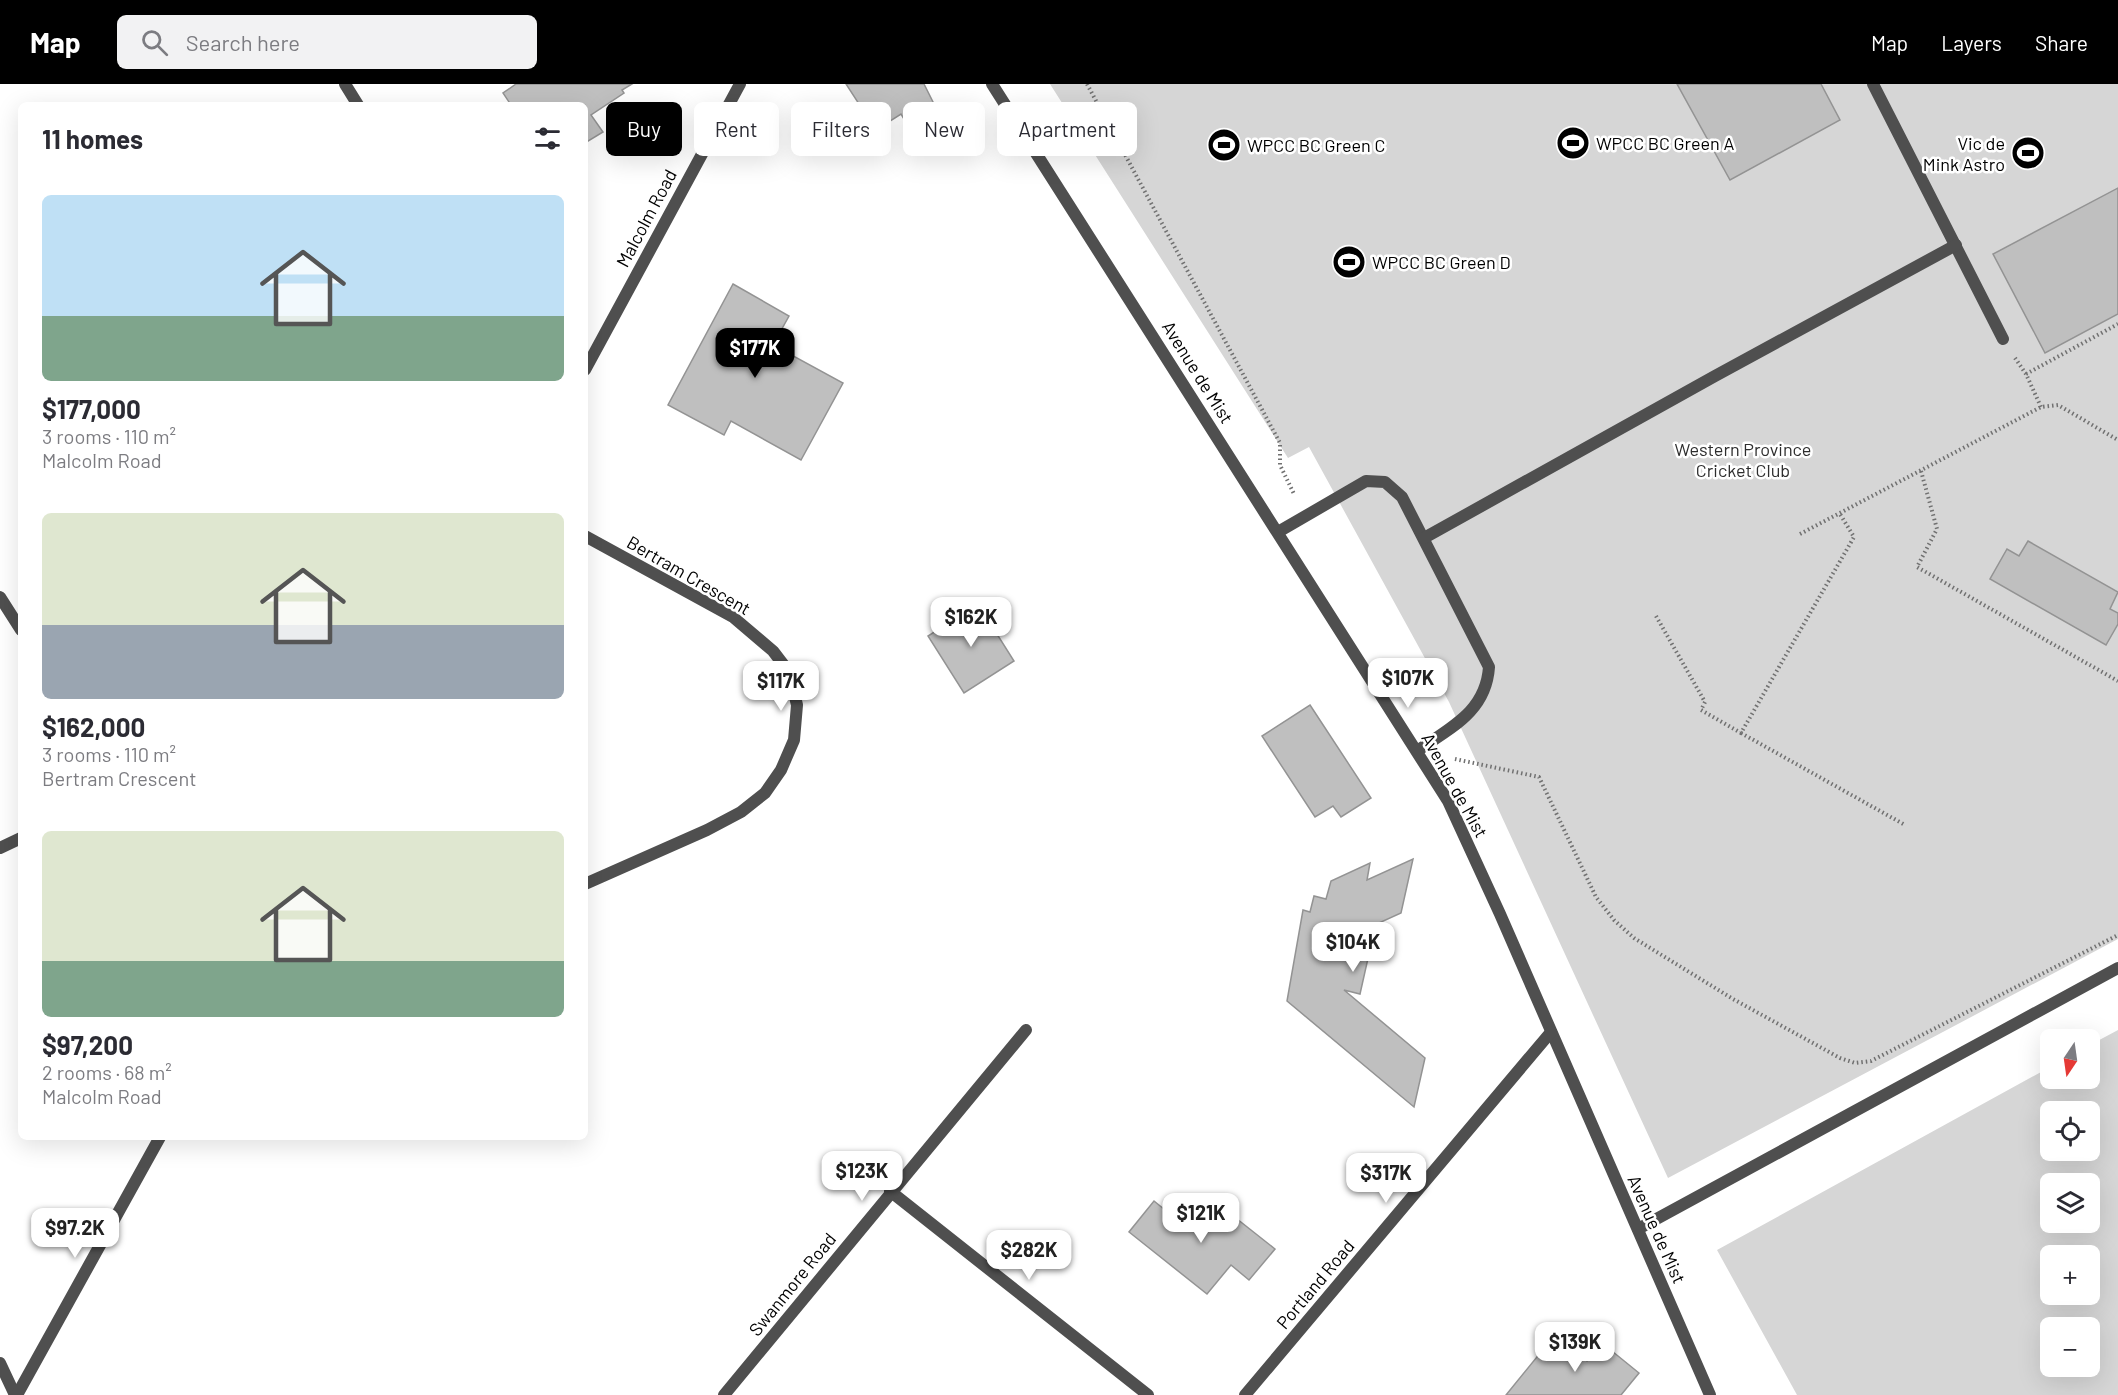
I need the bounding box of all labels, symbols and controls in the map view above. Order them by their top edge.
search box [117,15,537,69]
text: Map [30,25,81,59]
icon: search [138,26,171,59]
text: Search here [186,29,300,55]
text: Map [1871,30,1908,55]
text: Layers [1941,30,2002,55]
text: Share [2035,30,2088,55]
chip: Buy [606,102,682,156]
chip: Rent [694,102,779,156]
chip: Filters [791,102,891,156]
chip: New [903,102,985,156]
chip: Apartment [997,102,1137,156]
icon: filters [531,122,564,155]
text: 11 homes [42,123,143,154]
sports icon: WPCC BC Green A [1555,125,1591,161]
sports icon: WPCC BC Green C [1206,127,1242,163]
place label: WPCC BC Green A [1596,132,1734,154]
place label: Vic de Mink Astro [1923,132,2005,175]
place label: WPCC BC Green C [1247,134,1385,156]
sports icon: Vic de Mink Astro [2010,135,2046,171]
street label: Malcolm Road [611,165,681,271]
icon: home [249,234,357,342]
sports icon: WPCC BC Green D [1331,244,1367,280]
place label: WPCC BC Green D [1372,251,1511,273]
street label: Avenue de Mist [1158,317,1238,427]
pin: $177K [713,328,797,379]
text: $177K [730,335,780,359]
text: $177,000 [42,393,141,424]
text: 3 rooms · 110 m² [42,424,176,448]
park label: Western Province Cricket Club [1675,438,1811,481]
text: Malcolm Road [42,448,162,472]
street label: Bertram Crescent [623,531,755,619]
icon: home [249,552,357,660]
pin: $162K [929,597,1013,648]
text: $162K [945,604,997,628]
pin: $107K [1366,658,1450,709]
pin: $117K [739,661,823,712]
text: $107K [1382,665,1434,689]
text: $117K [757,668,805,692]
text: $162,000 [42,711,145,742]
street label: Avenue de Mist [1417,729,1493,841]
text: 3 rooms · 110 m² [42,742,176,766]
text: Bertram Crescent [42,766,197,790]
icon: home [249,870,357,978]
pin: $104K [1311,922,1395,973]
text: $104K [1326,929,1380,953]
text: $97,200 [42,1029,133,1060]
north arrow [2040,1029,2100,1089]
map controls [2040,1029,2100,1377]
text: 2 rooms · 68 m² [42,1060,172,1084]
text: Malcolm Road [42,1084,162,1108]
button: locate [2040,1101,2100,1161]
pin: $123K [820,1151,904,1202]
pin: $317K [1344,1153,1428,1204]
text: $123K [836,1158,888,1182]
text: $317K [1360,1160,1412,1184]
street label: Avenue de Mist [1623,1171,1691,1287]
button: layers [2040,1173,2100,1233]
pin: $121K [1159,1193,1243,1244]
text: $121K [1176,1200,1226,1224]
pin: $97.2K [26,1208,124,1259]
text: $97.2K [45,1215,105,1239]
street label: Swanmore Road [744,1228,840,1340]
pin: $282K [987,1230,1071,1281]
street label: Portland Road [1271,1235,1359,1333]
text: $282K [1000,1237,1058,1261]
button: + [2040,1245,2100,1305]
button: − [2040,1317,2100,1377]
pin: $139K [1533,1322,1617,1373]
text: $139K [1549,1329,1601,1353]

